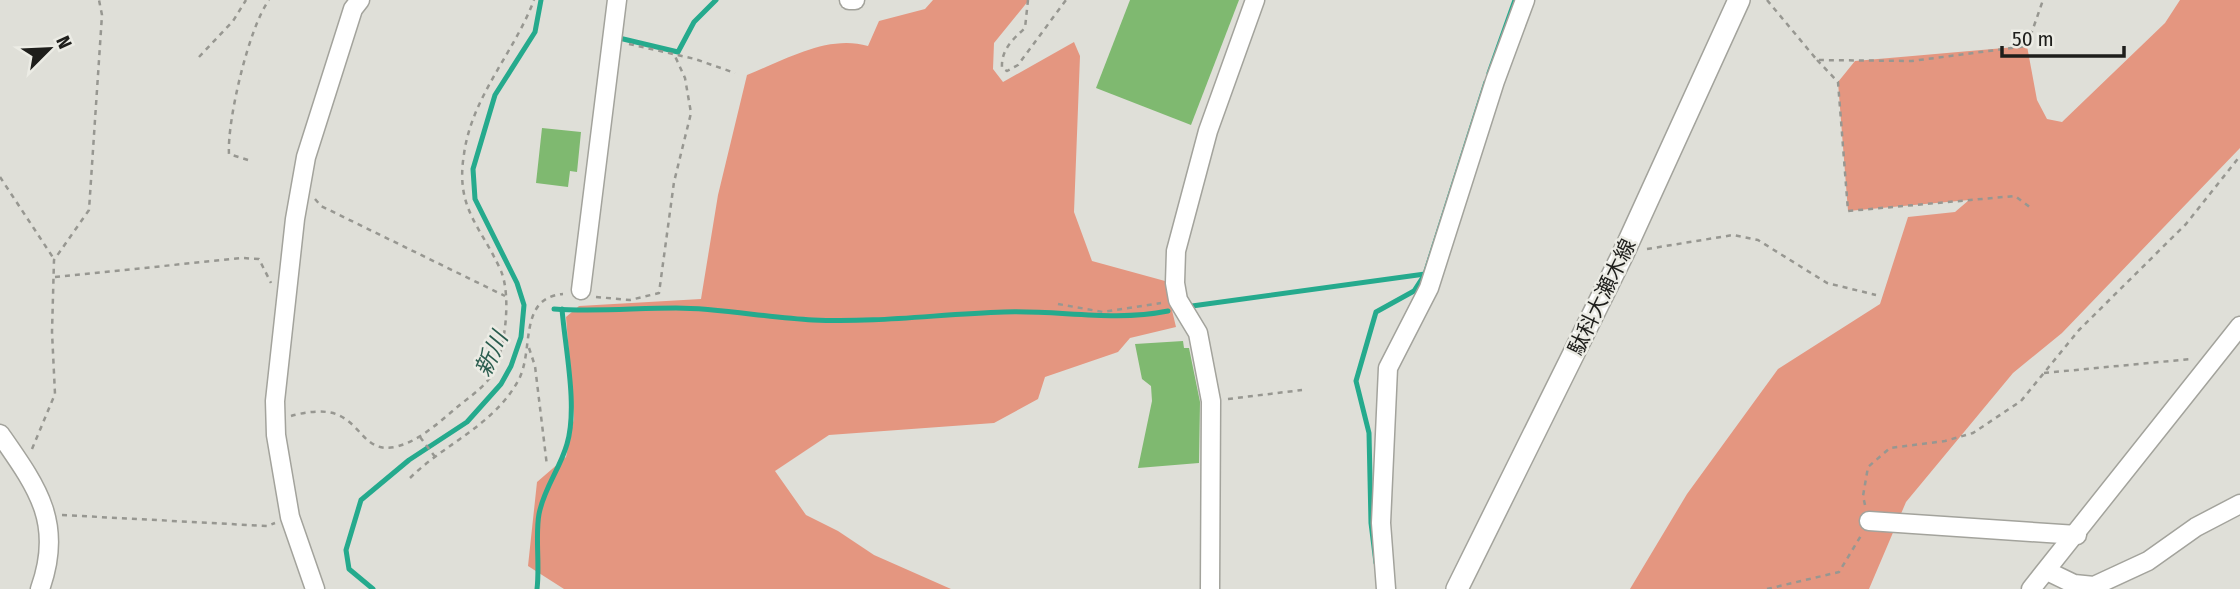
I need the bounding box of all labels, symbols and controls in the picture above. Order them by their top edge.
north arrow [14,14,84,84]
scale bar [2002,14,2124,58]
text: 50 m [2012,26,2054,52]
text: N [51,32,77,52]
street label: 駄科大瀬木線 [1563,235,1641,359]
water label: 新川 [469,325,515,381]

